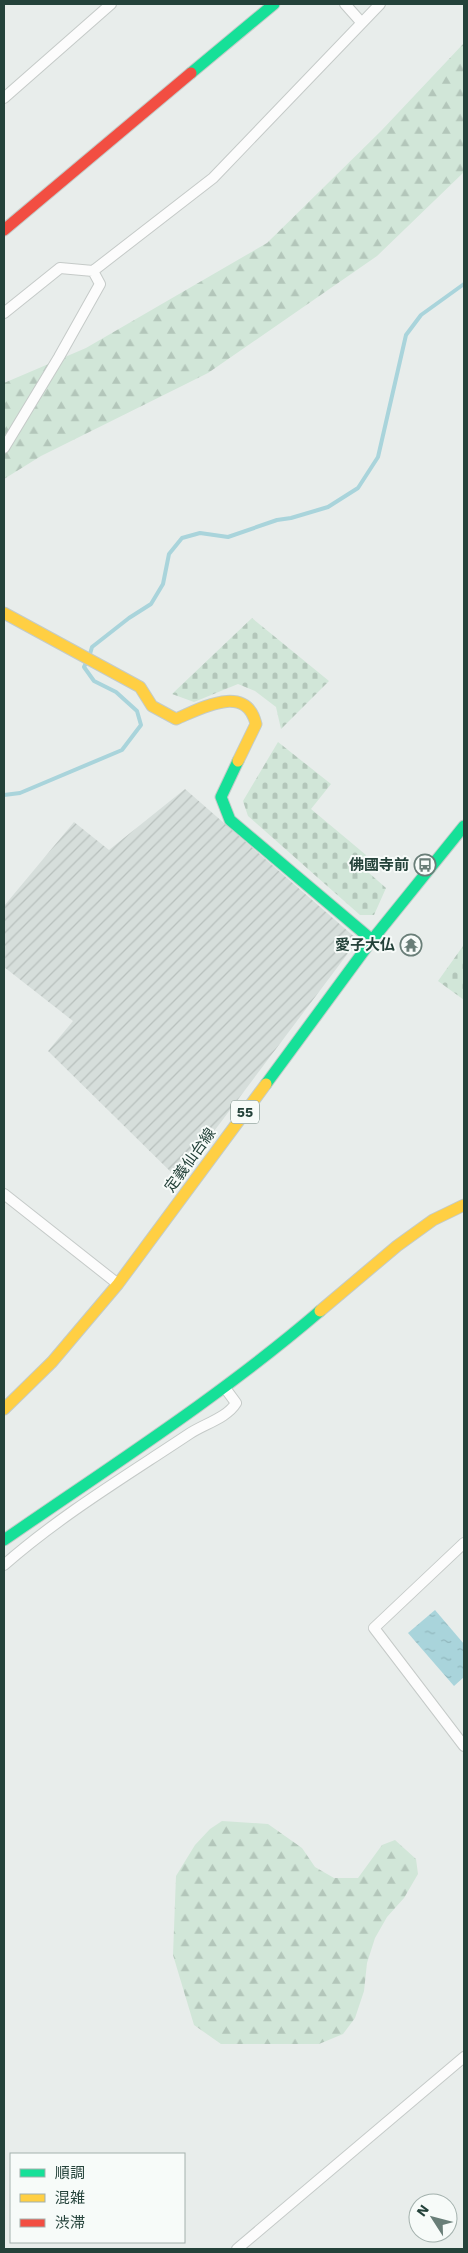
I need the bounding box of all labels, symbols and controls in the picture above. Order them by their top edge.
bus stop icon: 佛國寺前 [413,853,437,877]
place label: 佛國寺前 [349,856,409,874]
temple icon: 愛子大仏 [399,933,423,957]
place label: 愛子大仏 [335,936,395,954]
road number: 55 [231,1100,259,1124]
street label: 定義仙台線 [161,1124,219,1196]
legend [10,2153,185,2243]
text: 順調 [55,2164,85,2182]
text: 混雑 [55,2189,85,2207]
north arrow [408,2193,458,2243]
text: N [413,2201,432,2219]
text: 渋滞 [55,2214,85,2232]

